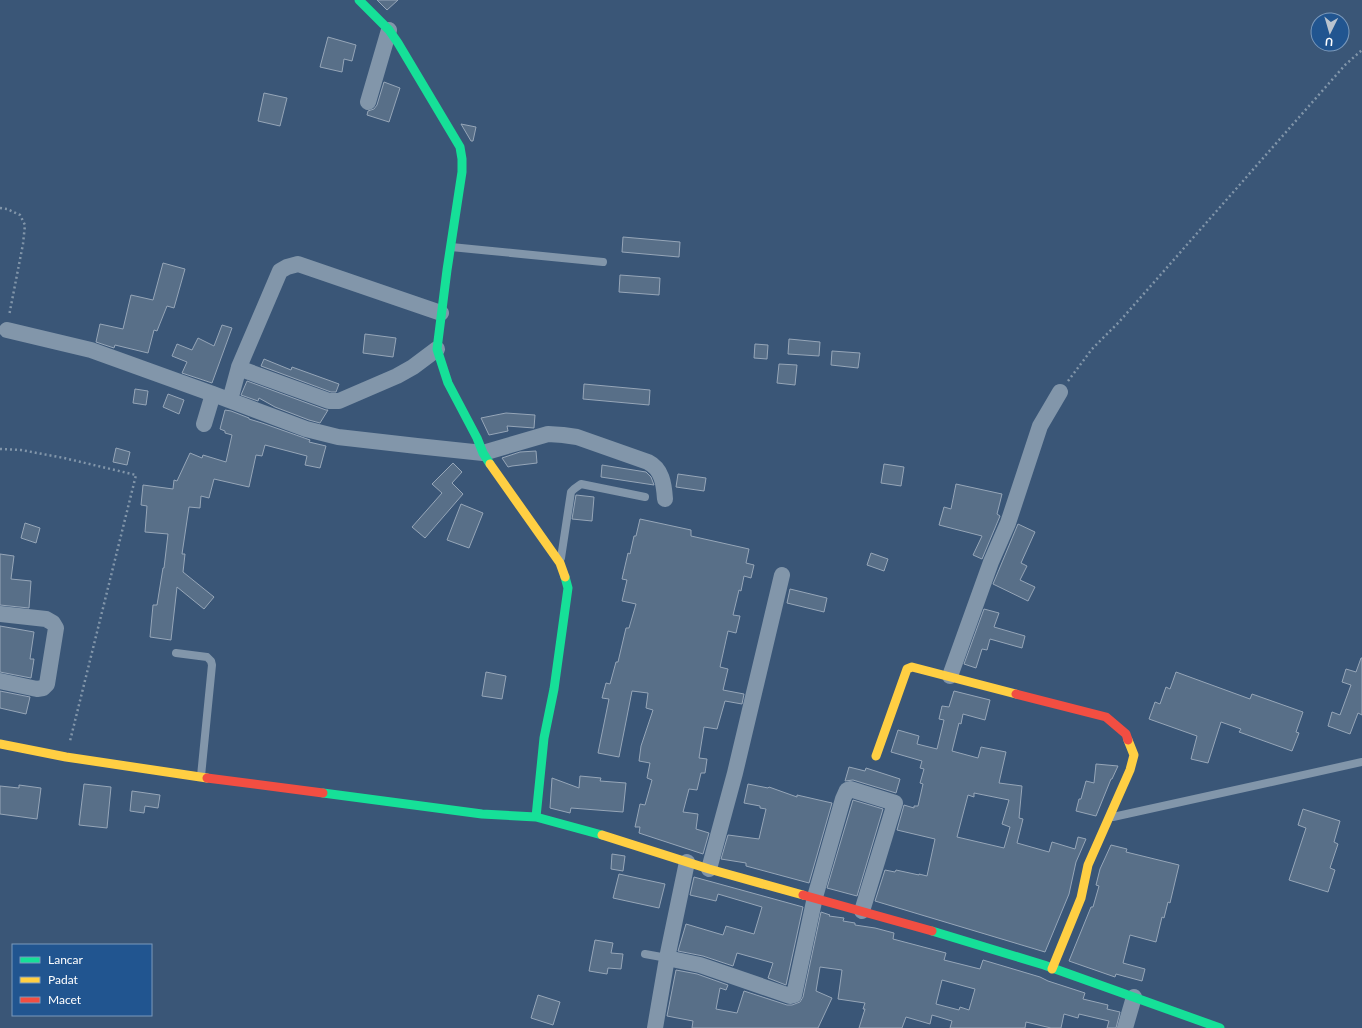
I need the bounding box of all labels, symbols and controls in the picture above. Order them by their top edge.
north arrow [1310,12,1350,52]
text: U [1324,36,1334,49]
legend [12,944,152,1016]
text: Lancar [48,952,84,967]
text: Padat [48,972,79,987]
text: Macet [48,992,82,1007]

